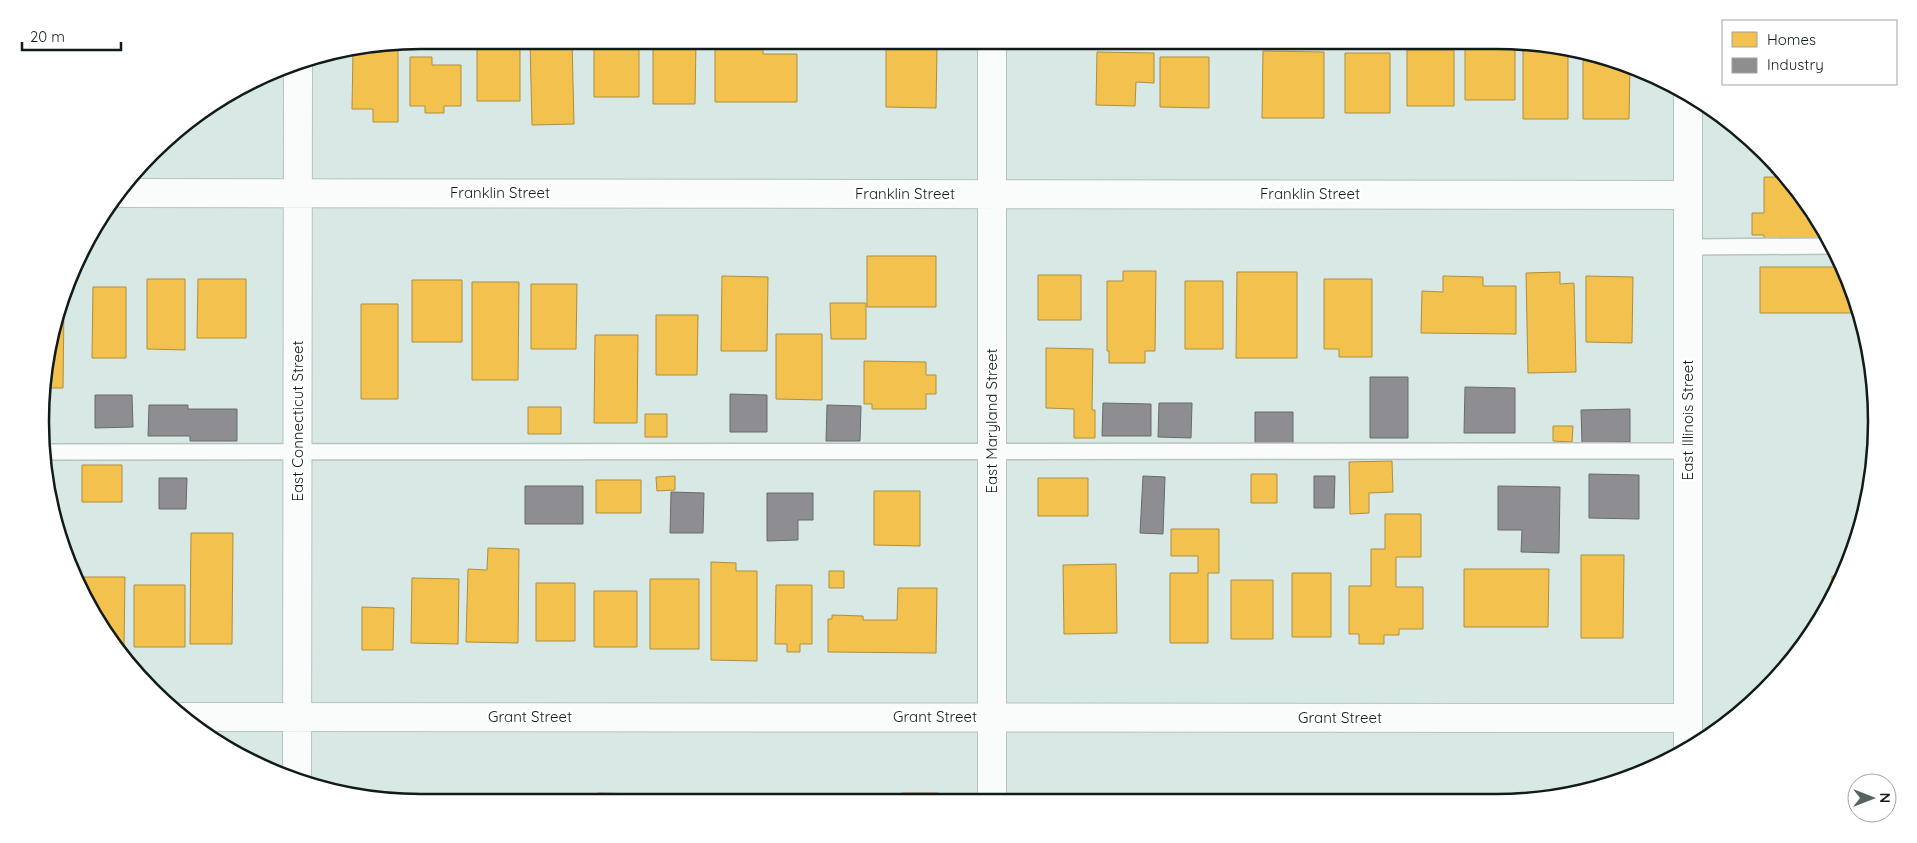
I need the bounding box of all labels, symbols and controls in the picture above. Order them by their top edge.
scale bar [22,20,121,52]
legend [1722,20,1897,85]
text: 20 m [30,27,65,46]
text: Homes [1767,30,1816,49]
text: Industry [1767,55,1824,74]
street label: Franklin Street [450,183,550,202]
street label: Franklin Street [855,184,955,203]
street label: Franklin Street [1260,184,1360,203]
street label: East Connecticut Street [288,340,307,502]
street label: East Maryland Street [982,348,1001,494]
street label: East Illinois Street [1678,360,1697,480]
street label: Grant Street [488,707,572,726]
street label: Grant Street [893,707,977,726]
street label: Grant Street [1298,708,1382,727]
north arrow [1847,773,1897,823]
text: N [1876,793,1894,803]

